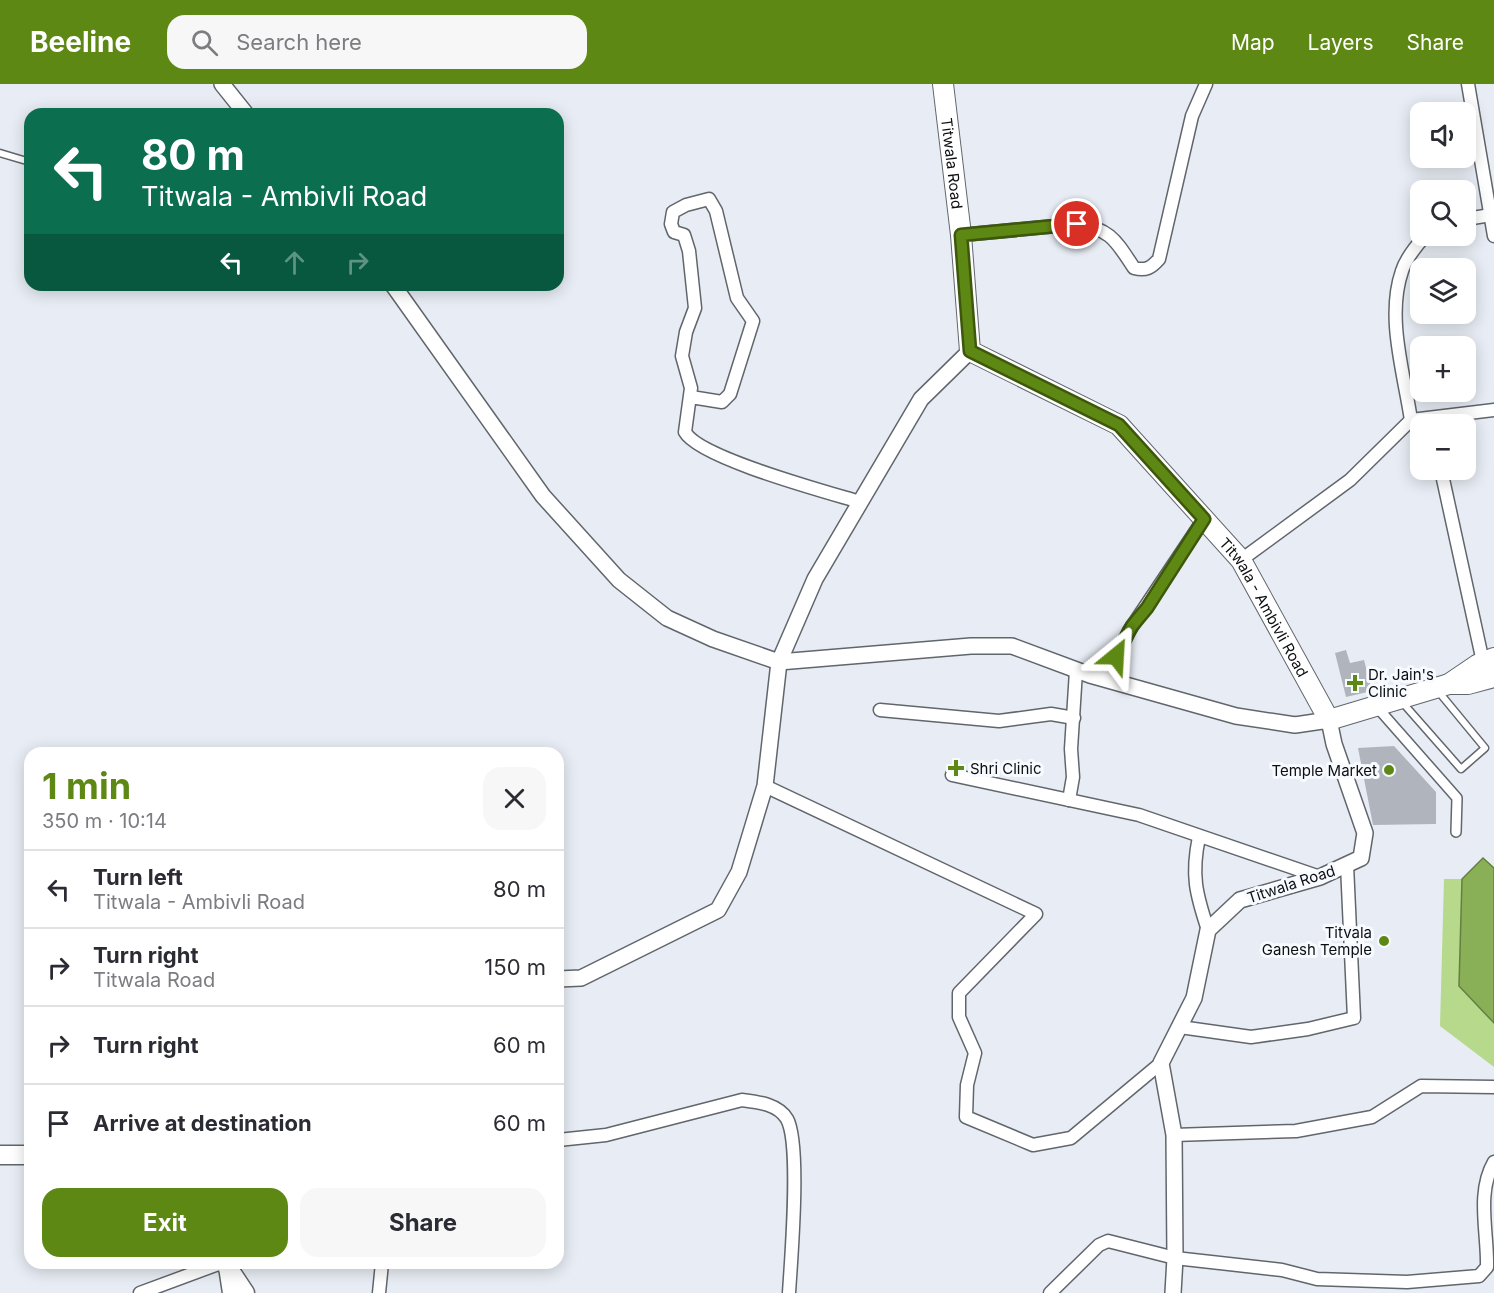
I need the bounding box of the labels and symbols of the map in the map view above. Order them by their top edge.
street label: Titwala Road [938,117,967,210]
pin [1051,198,1102,249]
street label: Titwala - Ambivli Road [1216,533,1313,680]
position arrow [1084,624,1148,688]
place label: Dr. Jain's Clinic [1368,665,1434,701]
marker: Dr. Jain's Clinic [1346,674,1364,692]
marker: Shri Clinic [947,759,965,777]
place label: Shri Clinic [970,759,1042,778]
place label: Temple Market [1271,761,1377,780]
marker: Temple Market [1382,763,1396,777]
street label: Titwala Road [1245,861,1337,907]
place label: Titvala Ganesh Temple [1262,923,1372,959]
marker: Titvala Ganesh Temple [1377,934,1391,948]

